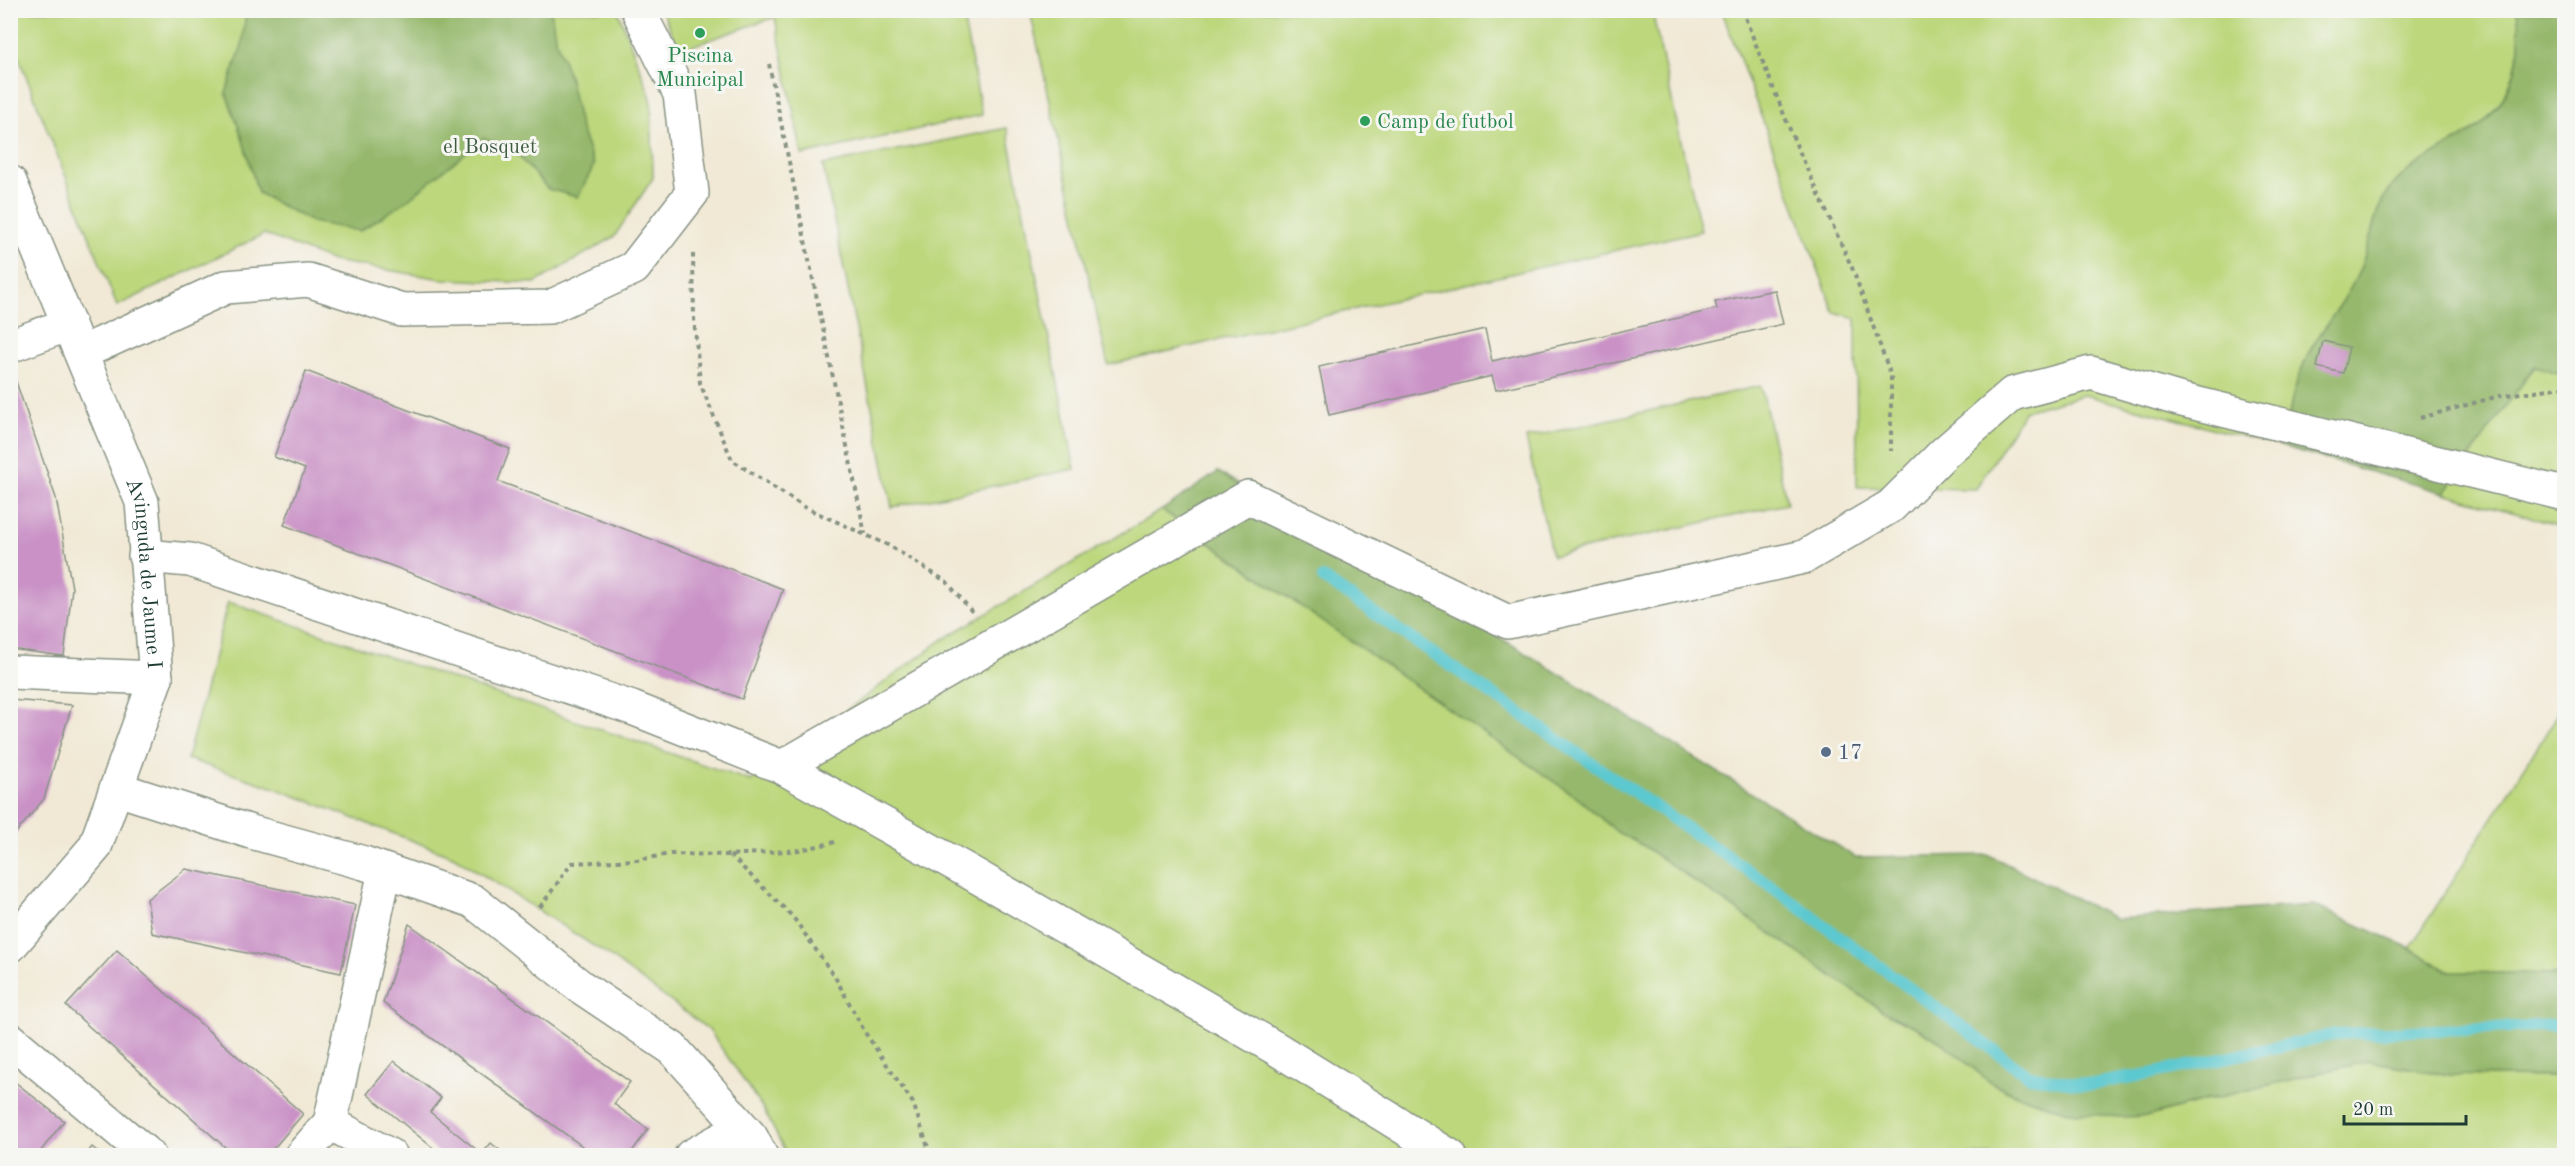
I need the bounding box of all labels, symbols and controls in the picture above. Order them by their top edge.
marker: Piscina Municipal [693,26,707,40]
place label: Piscina Municipal [656,46,744,91]
place label: Camp de futbol [1377,112,1514,133]
marker: Camp de futbol [1358,114,1372,128]
park label: el Bosquet [443,137,537,158]
street label: Avinguda de Jaume I [121,475,164,670]
place label: 17 [1838,743,1862,764]
marker: 17 [1819,745,1833,759]
scale bar [2344,1088,2466,1126]
text: 20 m [2353,1101,2393,1119]

